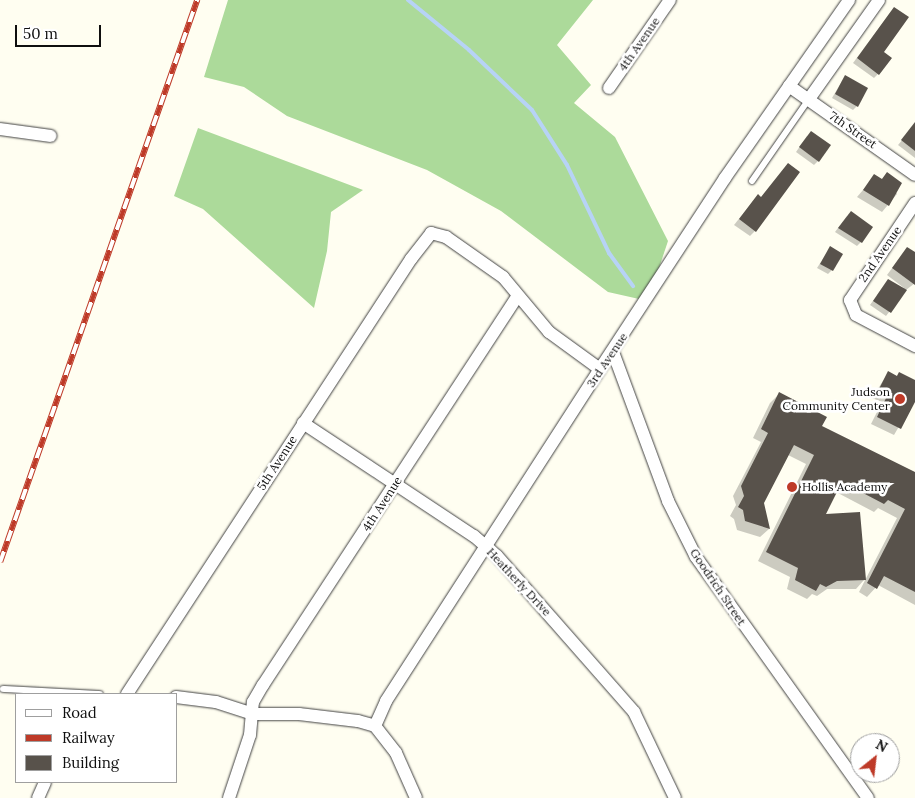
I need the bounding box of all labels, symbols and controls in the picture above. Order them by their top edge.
street label: 4th Avenue [615,14,663,74]
scale bar [18,15,104,47]
text: 50 m [23,24,58,43]
street label: 7th Street [827,108,879,152]
street label: 2nd Avenue [856,223,904,285]
street label: 3rd Avenue [583,330,631,390]
place label: Judson Community Center [783,385,890,413]
marker: Judson Community Center [894,393,906,405]
street label: 5th Avenue [254,433,300,493]
street label: 4th Avenue [359,474,405,534]
place label: Hollis Academy [802,480,887,494]
marker: Hollis Academy [786,481,798,493]
street label: Heatherly Drive [484,545,554,619]
street label: Goodrich Street [687,546,749,628]
legend [15,693,178,783]
text: Road [62,703,97,722]
text: Railway [62,728,115,747]
north arrow [850,733,900,783]
text: N [873,735,891,756]
text: Building [62,753,119,772]

